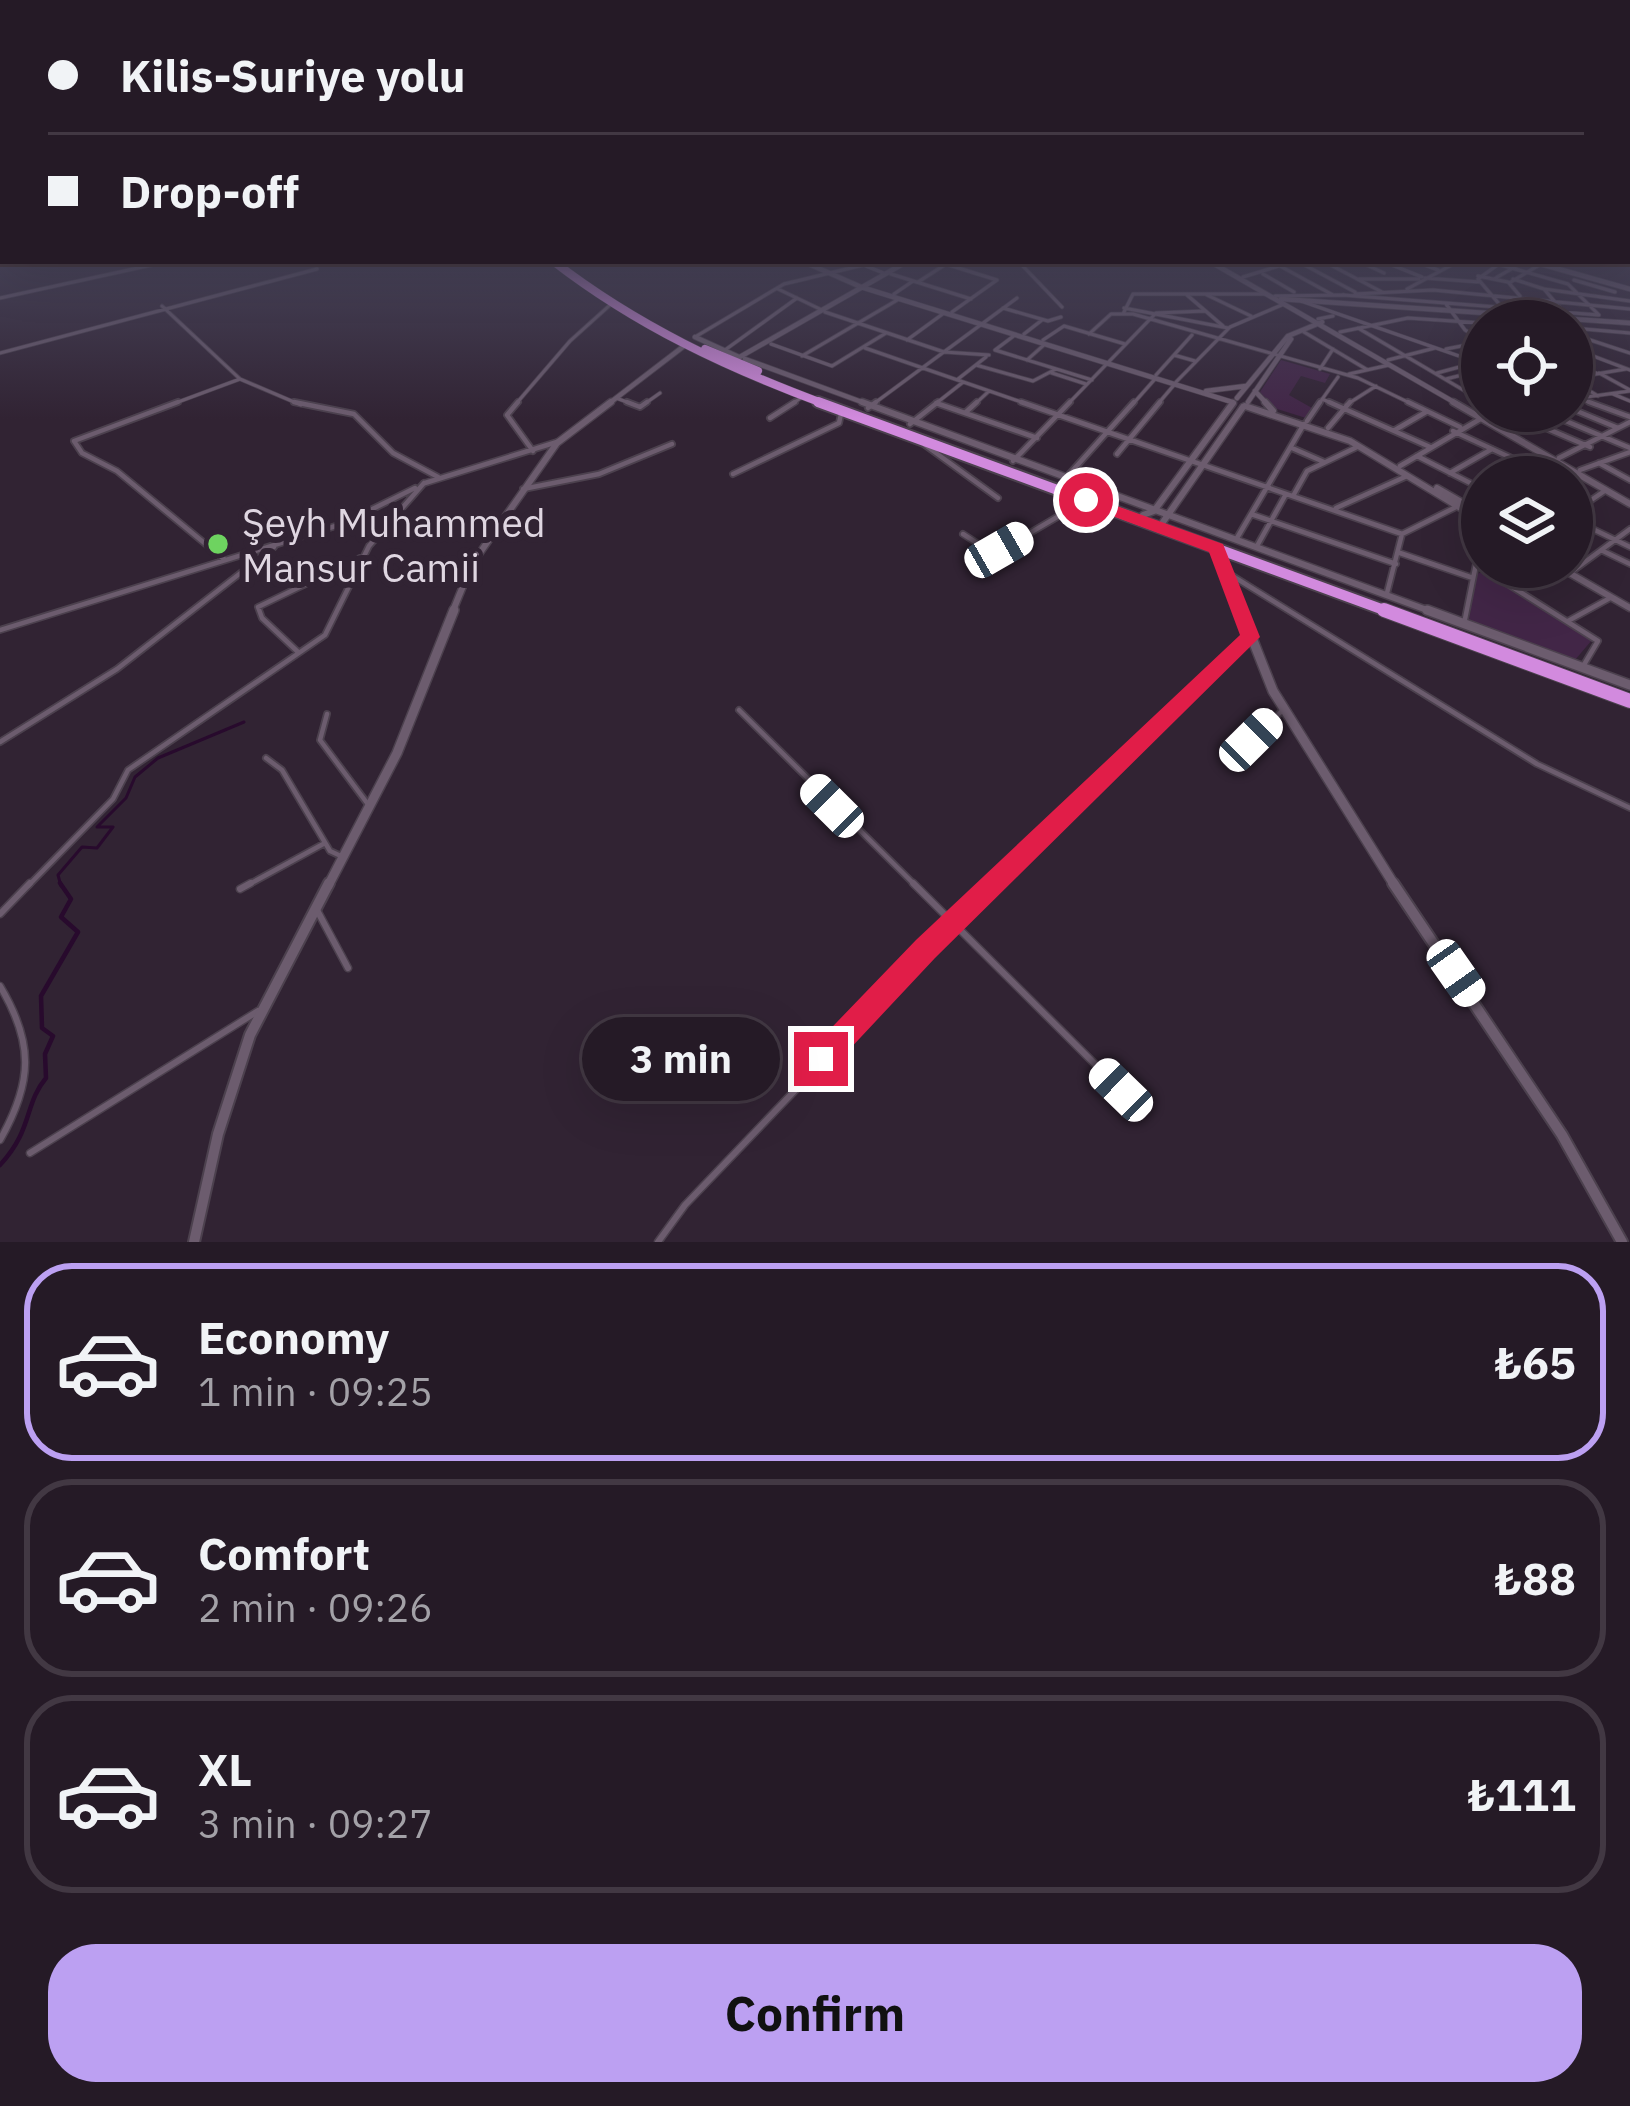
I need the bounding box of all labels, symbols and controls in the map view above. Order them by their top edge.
text: Kilis-Suriye yolu [120,46,466,104]
text: Drop-off [120,162,299,220]
map controls [1461,300,1593,588]
button: locate [1461,300,1593,432]
button: layers [1461,456,1593,588]
route start [1059,473,1113,527]
place label: Şeyh Muhammed Mansur Camii [242,497,546,593]
car [959,516,1039,584]
marker: Şeyh Muhammed Mansur Camii [205,531,231,557]
car [1213,702,1289,778]
car [794,768,870,844]
car [1421,933,1491,1013]
callout: 3 min [581,1017,779,1101]
route end [794,1032,848,1086]
text: 3 min [630,1033,732,1084]
car [1083,1052,1159,1128]
icon: car [54,1308,162,1416]
text: Economy [198,1308,389,1366]
text: ₺65 [1495,1333,1576,1391]
text: 1 min · 09:25 [198,1366,433,1417]
icon: car [54,1524,162,1632]
text: Comfort [198,1524,370,1582]
text: ₺88 [1495,1549,1576,1607]
text: 2 min · 09:26 [198,1582,433,1633]
icon: car [54,1740,162,1848]
text: XL [198,1740,252,1798]
text: ₺111 [1468,1765,1576,1823]
text: 3 min · 09:27 [198,1798,433,1849]
button: Confirm [48,1944,1582,2082]

